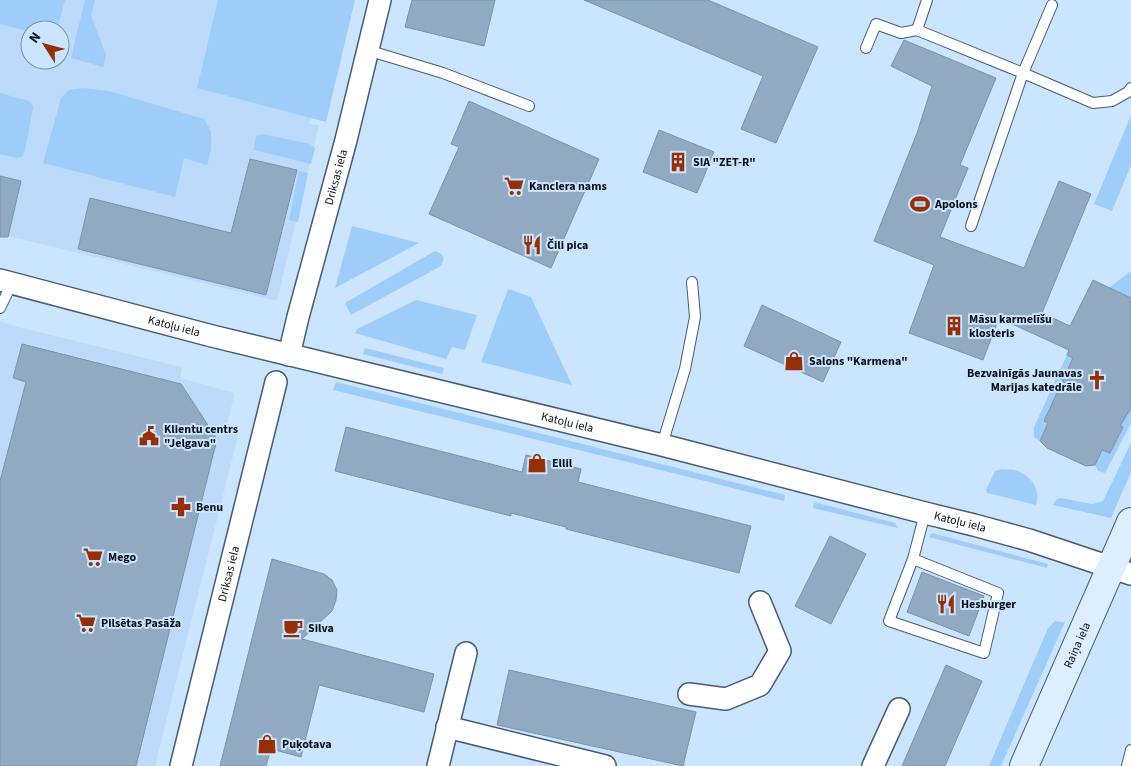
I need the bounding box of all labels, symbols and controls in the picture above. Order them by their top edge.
north arrow [20,20,70,70]
text: N [24,28,46,48]
street label: Driksas iela [320,147,352,207]
building icon: SIA "ZET-R" [667,151,689,173]
place label: SIA "ZET-R" [693,154,756,171]
supermarket icon: Kanclera nams [503,175,525,197]
place label: Kanclera nams [529,178,607,195]
sports icon: Apolons [909,193,931,215]
place label: Apolons [934,196,978,213]
restaurant icon: Čili pica [521,234,543,256]
place label: Čili pica [547,237,588,254]
street label: Katoļu iela [146,311,202,341]
place label: Māsu karmelīšu klosteris [969,311,1052,342]
building icon: Māsu karmelīšu klosteris [943,315,965,337]
shop icon: Salons "Karmena" [783,350,805,372]
place label: Salons "Karmena" [809,353,908,370]
place label: Bezvainīgās Jaunavas Marijas katedrāle [967,365,1082,396]
church icon: Bezvainīgās Jaunavas Marijas katedrāle [1086,369,1108,391]
street label: Katoļu iela [540,408,595,437]
place label: Klientu centrs "Jelgava" [164,421,238,452]
public building icon: Klientu centrs "Jelgava" [138,425,160,447]
shop icon: Ellil [526,452,548,474]
place label: Ellil [552,455,573,472]
pharmacy icon: Benu [170,496,192,518]
place label: Benu [196,499,223,516]
street label: Katoļu iela [932,507,988,536]
street label: Driksas iela [213,544,244,604]
supermarket icon: Mego [82,546,104,568]
place label: Mego [108,549,136,566]
restaurant icon: Hesburger [935,593,957,615]
place label: Hesburger [961,596,1016,613]
supermarket icon: Pilsētas Pasāža [75,612,97,634]
place label: Pilsētas Pasāža [101,615,181,632]
cafe icon: Silva [282,617,304,639]
street label: Raiņa iela [1059,619,1095,671]
place label: Silva [308,620,334,637]
shop icon: Puķotava [256,733,278,755]
place label: Puķotava [282,736,332,753]

